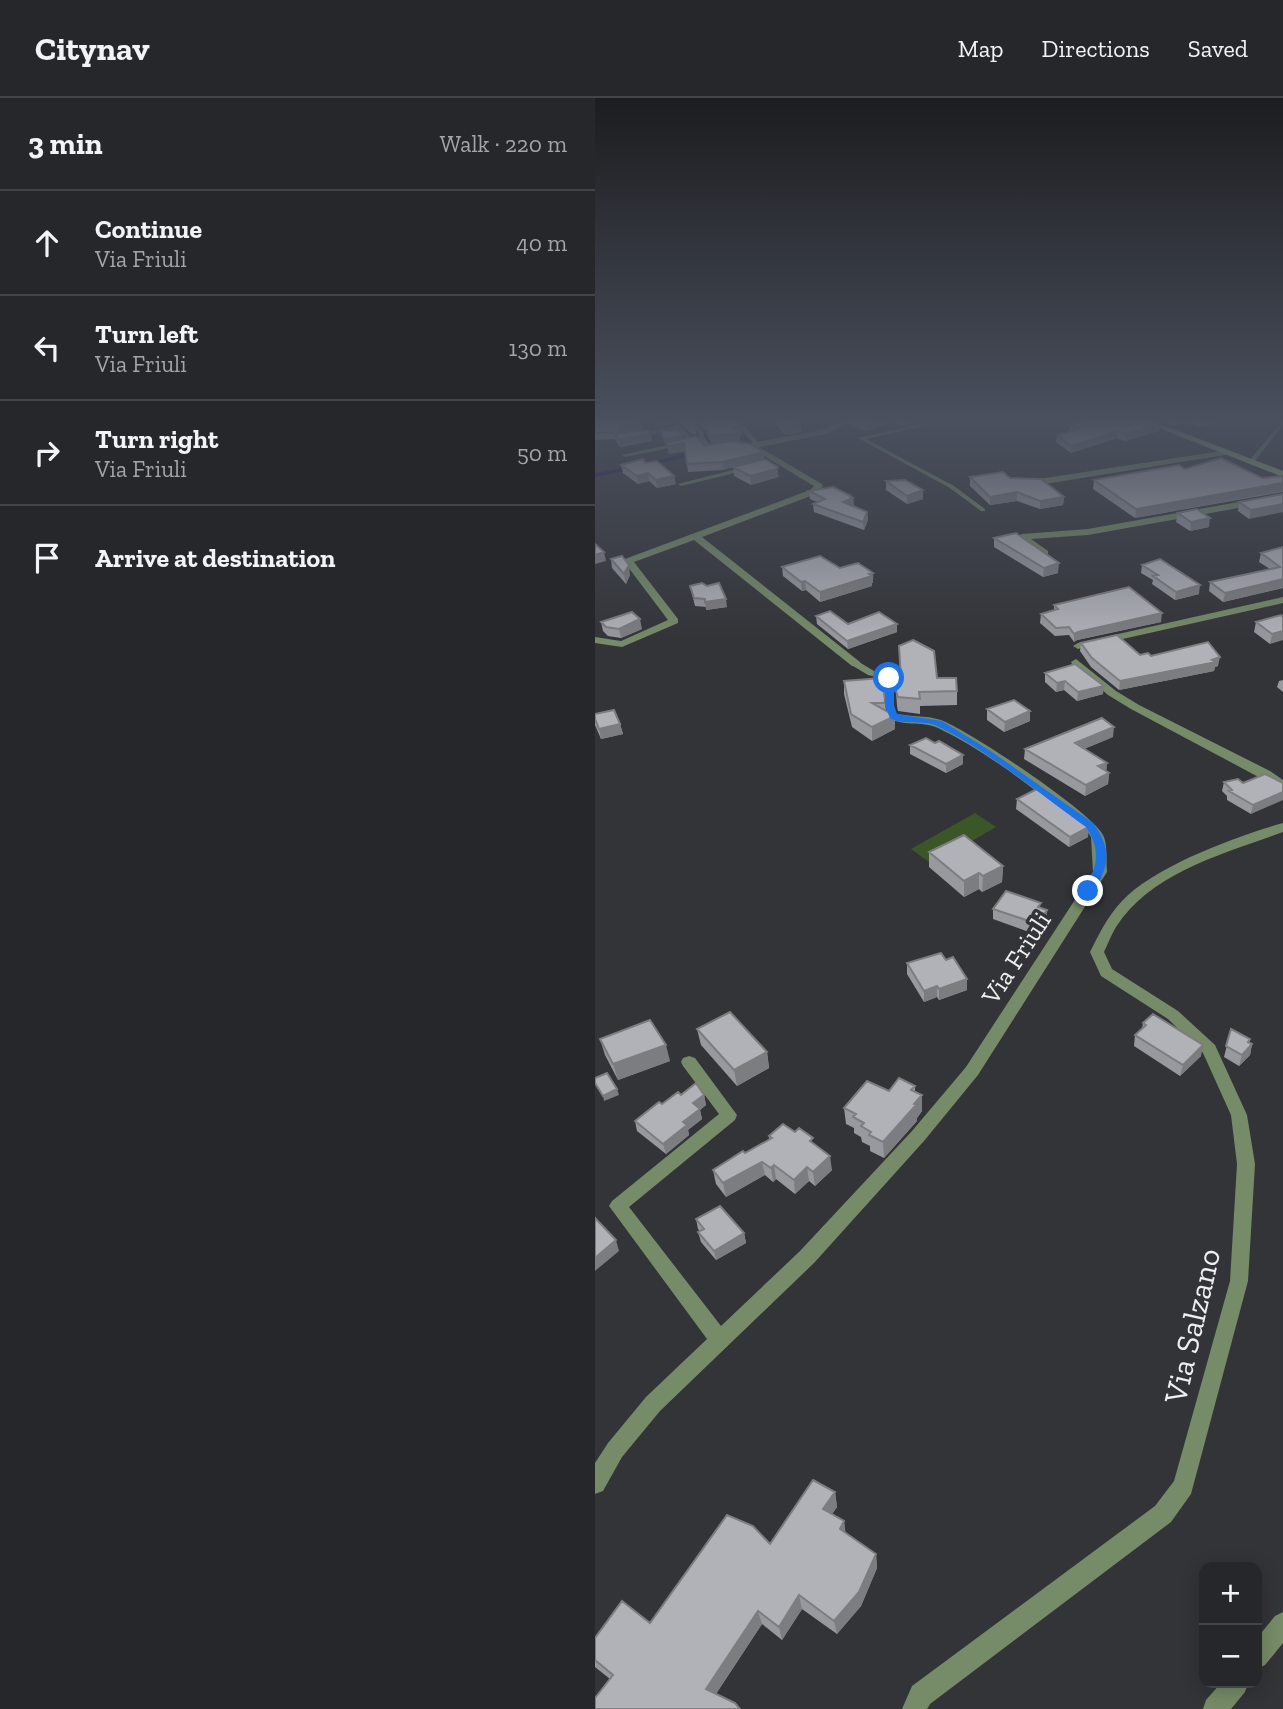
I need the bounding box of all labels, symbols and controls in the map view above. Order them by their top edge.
text: Citynav [35,29,150,68]
text: Map [958,34,1004,63]
text: Directions [1042,34,1150,63]
text: Saved [1188,34,1248,63]
text: 3 min [28,126,103,162]
text: Walk · 220 m [440,130,567,158]
text: Continue [95,213,202,245]
icon: ahead [28,224,66,262]
text: 40 m [516,229,567,257]
text: Via Friuli [95,245,187,273]
text: Turn left [95,318,198,350]
icon: left [28,329,66,367]
text: 130 m [509,334,567,362]
text: Via Friuli [95,350,187,378]
text: Turn right [95,423,218,455]
icon: right [28,434,66,472]
text: 50 m [517,439,567,467]
text: Via Friuli [95,455,187,483]
icon: arrive [28,539,66,577]
text: Arrive at destination [95,542,335,574]
route start [873,662,904,693]
route end [1072,875,1103,906]
street label: Via Friuli [974,906,1058,1011]
street label: Via Salzano [1156,1245,1228,1408]
map controls [1199,1562,1262,1688]
button: + [1199,1562,1262,1625]
button: − [1199,1625,1262,1688]

